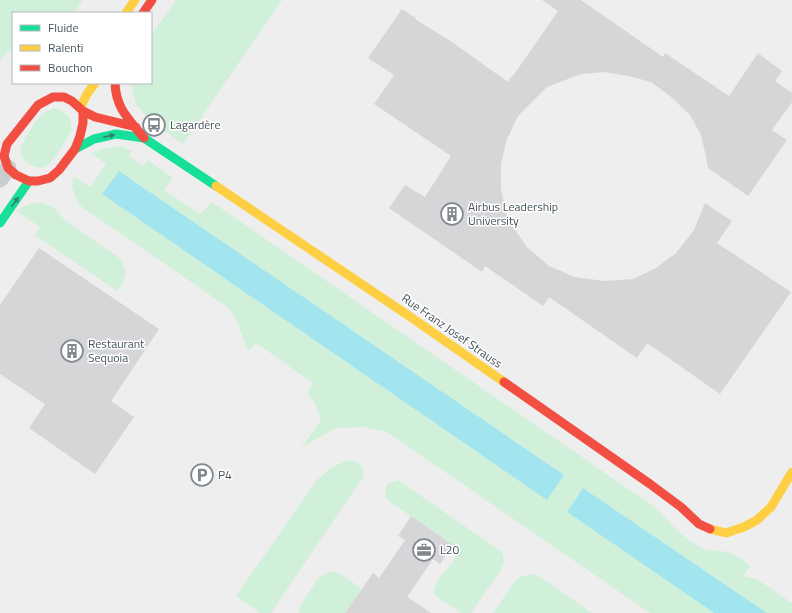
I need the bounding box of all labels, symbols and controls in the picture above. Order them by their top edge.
legend [12,12,152,84]
text: Fluide [48,18,79,37]
text: Ralenti [48,38,83,57]
text: Bouchon [48,58,93,77]
bus stop icon: Lagardère [141,112,167,138]
place label: Lagardère [170,115,220,134]
one-way arrow [102,132,115,138]
one-way arrow [11,197,19,207]
place label: Airbus Leadership University [468,197,558,230]
building icon: Airbus Leadership University [439,201,465,227]
street label: Rue Franz Josef Strauss [398,289,507,373]
place label: Restaurant Sequoia [88,334,145,367]
building icon: Restaurant Sequoia [59,338,85,364]
parking icon: P4 [189,462,215,488]
place label: P4 [218,465,232,484]
office icon: L20 [411,537,437,563]
place label: L20 [440,540,459,559]

